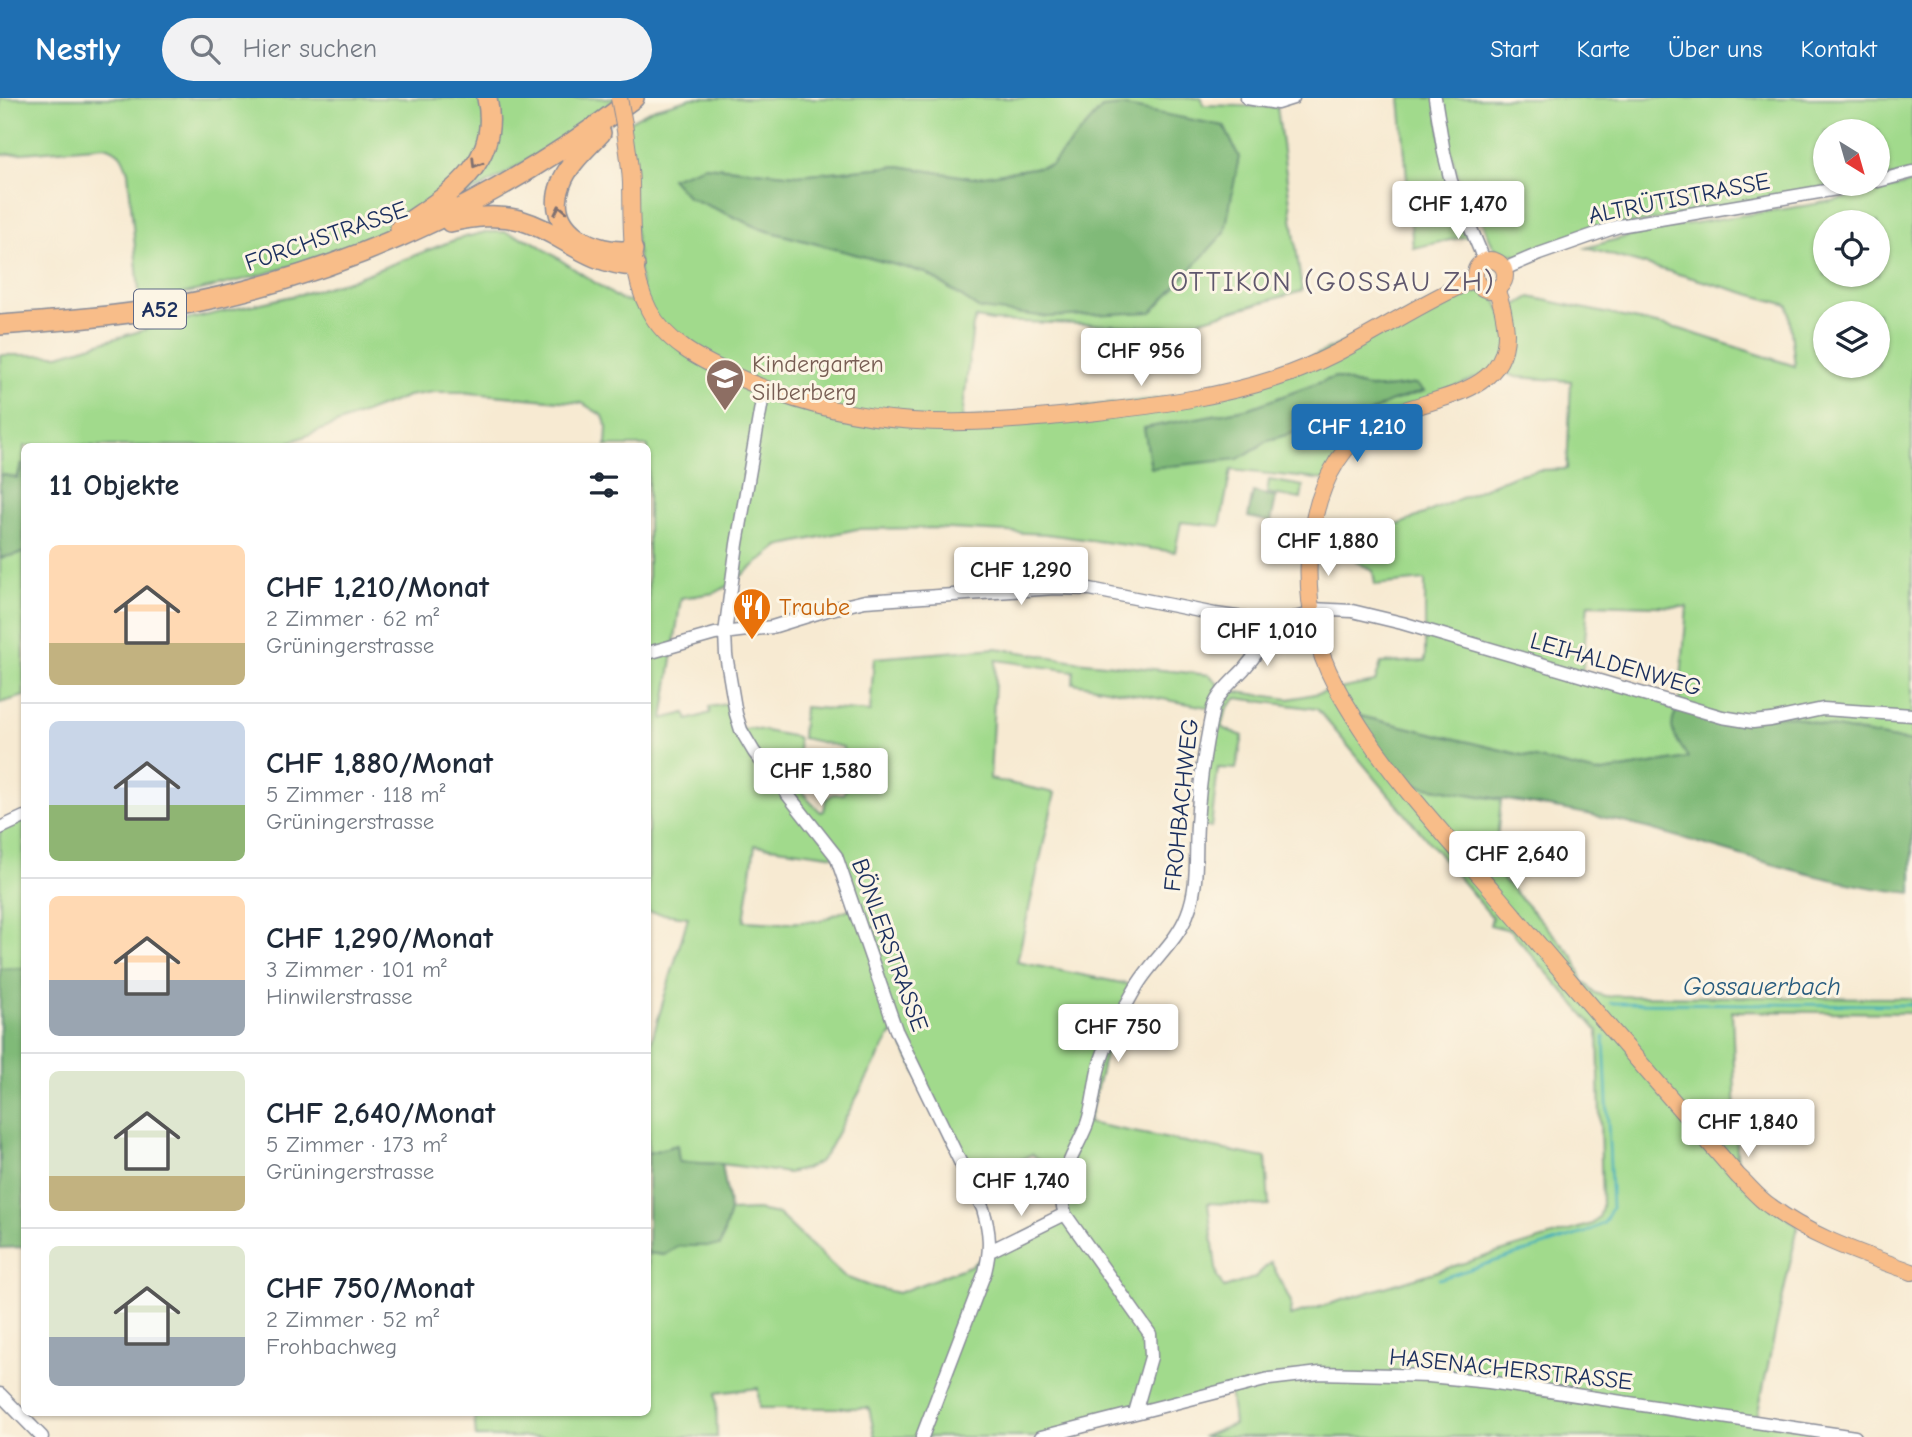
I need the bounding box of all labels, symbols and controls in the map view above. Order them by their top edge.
search box [162,18,652,81]
text: Nestly [35,30,120,68]
icon: search [186,30,224,68]
text: Hier suchen [242,34,377,64]
text: Start [1490,35,1538,63]
text: Karte [1576,35,1630,63]
text: Über uns [1668,35,1763,63]
text: Kontakt [1801,35,1877,63]
north arrow [1813,119,1890,196]
map controls [1813,119,1890,378]
one-way arrow [472,156,485,169]
street label: ALTRÜTISTRASSE [1586,167,1772,229]
pin: CHF 1,470 [1378,181,1538,241]
text: CHF 1,470 [1408,190,1508,217]
street label: FORCHSTRASSE [241,195,411,277]
one-way arrow [554,204,569,216]
button: locate [1813,210,1890,287]
district label: OTTIKON (GOSSAU ZH) [1170,266,1496,298]
road number: A52 [134,290,186,328]
button: layers [1813,301,1890,378]
pin: CHF 956 [1076,328,1206,388]
text: CHF 956 [1097,337,1185,364]
place label: Kindergarten Silberberg [752,350,884,406]
school or university icon: Kindergarten Silberberg [704,357,746,412]
pin: CHF 1,210 [1277,404,1437,464]
text: CHF 1,210 [1308,413,1406,440]
icon: filters [585,466,623,504]
text: 11 Objekte [49,468,179,503]
pin: CHF 1,880 [1248,518,1408,578]
text: CHF 1,880 [1277,527,1379,554]
pin: CHF 1,290 [941,547,1101,607]
text: CHF 1,290 [970,556,1072,583]
text: CHF 1,210/Monat [266,570,489,605]
icon: home [105,573,189,657]
restaurant icon: Traube [731,586,773,641]
place label: Traube [779,593,850,621]
text: 2 Zimmer · 62 m² [266,605,439,632]
pin: CHF 1,010 [1187,608,1347,668]
text: CHF 1,010 [1217,617,1317,644]
street label: LEIHALDENWEG [1527,626,1705,702]
text: Grüningerstrasse [266,632,434,659]
street label: FROHBACHWEG [1158,717,1204,893]
text: CHF 1,880/Monat [266,746,493,781]
pin: CHF 1,580 [741,748,901,808]
icon: home [105,749,189,833]
text: CHF 1,580 [770,757,872,784]
text: 5 Zimmer · 118 m² [266,781,445,808]
text: Grüningerstrasse [266,808,434,835]
pin: CHF 2,640 [1437,832,1597,891]
text: CHF 2,640 [1465,840,1569,867]
street label: BÖNLERSTRASSE [846,855,934,1035]
text: CHF 1,290/Monat [266,921,493,956]
icon: home [105,924,189,1008]
text: 3 Zimmer · 101 m² [266,956,447,983]
water label: Gossauerbach [1683,972,1841,1002]
text: Hinwilerstrasse [266,983,413,1010]
pin: CHF 750 [1053,1004,1183,1064]
text: CHF 750 [1074,1013,1162,1040]
text: CHF 2,640/Monat [266,1096,495,1131]
icon: home [105,1099,189,1183]
pin: CHF 1,840 [1668,1100,1828,1159]
text: CHF 1,840 [1698,1108,1798,1135]
text: 5 Zimmer · 173 m² [266,1131,447,1158]
text: Grüningerstrasse [266,1158,434,1185]
pin: CHF 1,740 [941,1158,1101,1218]
text: CHF 1,740 [972,1167,1070,1194]
text: CHF 750/Monat [266,1271,474,1306]
icon: home [105,1274,189,1358]
text: 2 Zimmer · 52 m² [266,1306,439,1333]
text: Frohbachweg [266,1333,397,1360]
street label: HASENACHERSTRASSE [1388,1342,1634,1396]

